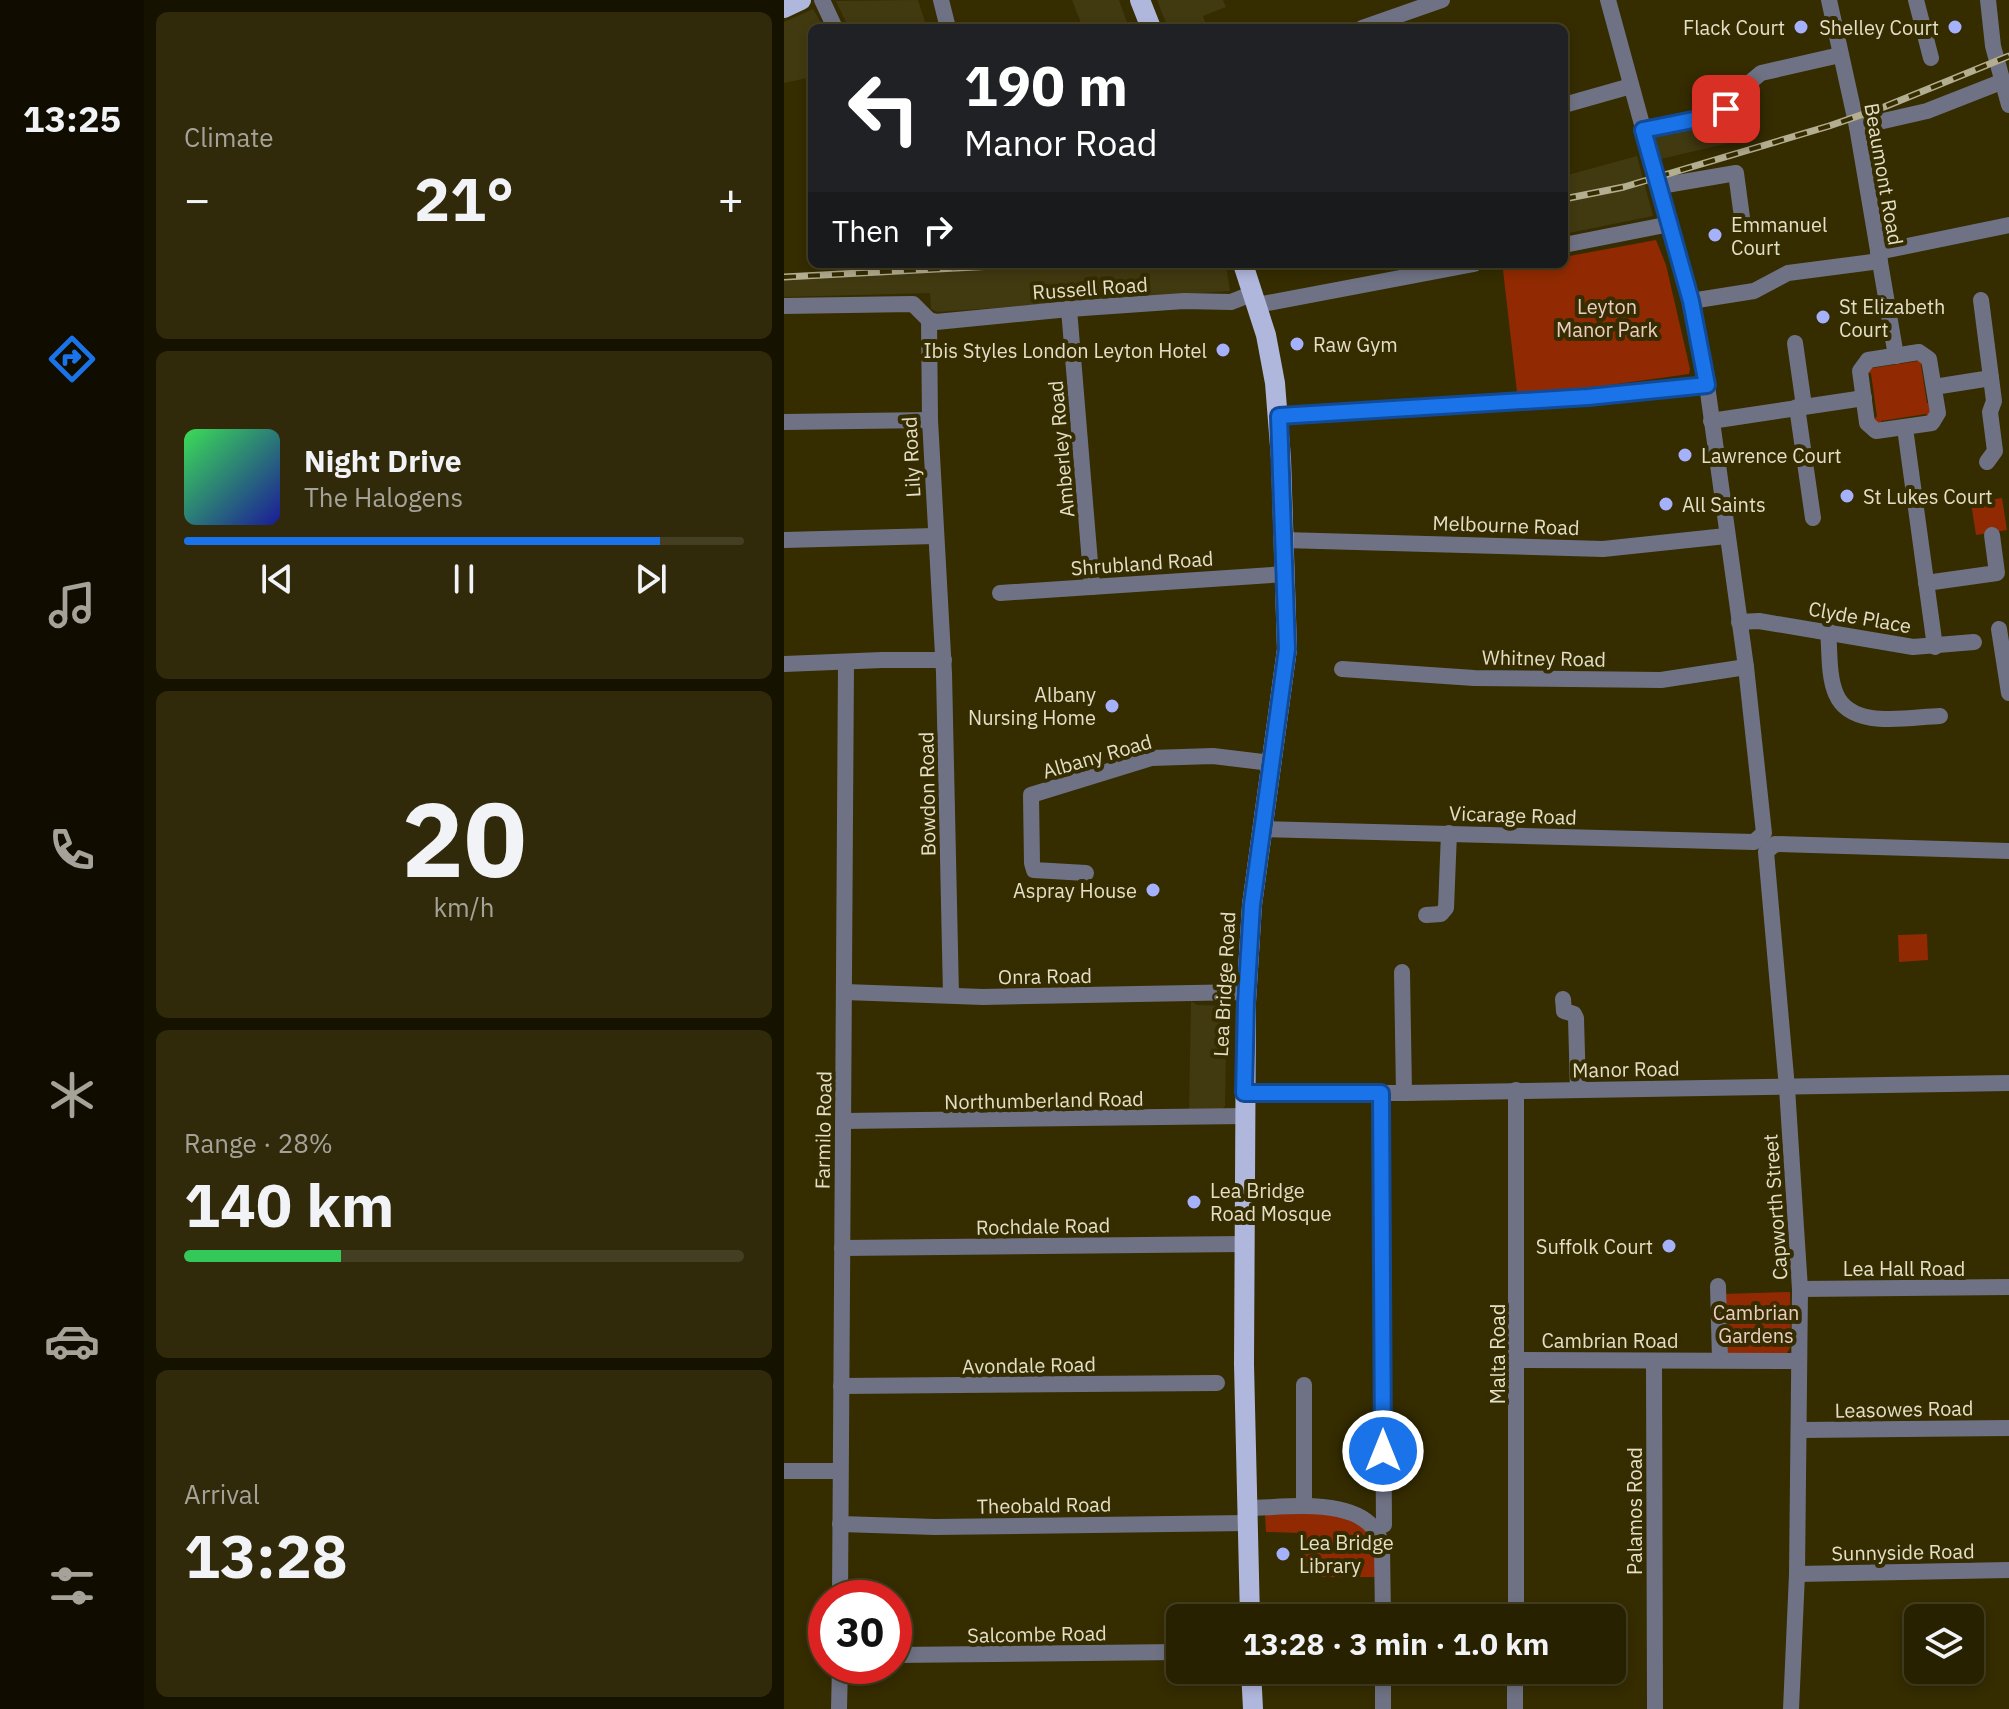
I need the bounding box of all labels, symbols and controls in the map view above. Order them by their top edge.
place label: Flack Court [1683,14,1785,41]
place label: Shelley Court [1819,14,1939,41]
marker: Flack Court [1792,18,1810,36]
marker: Shelley Court [1946,18,1964,36]
text: 190 m [964,49,1128,121]
icon: left [832,56,936,160]
pin [1692,75,1760,143]
icon: arrive [1704,87,1748,131]
text: 13:25 [23,95,121,142]
street label: Beaumont Road [1858,101,1910,247]
text: Manor Road [964,119,1158,166]
text: Climate [184,120,274,154]
text: 21° [414,159,514,238]
text: − [184,170,210,227]
text: + [718,170,744,227]
icon: right [916,208,960,252]
text: Then [832,211,900,250]
place label: Emmanuel Court [1731,211,1827,261]
marker: Emmanuel Court [1706,226,1724,244]
street label: Russell Road [1031,270,1149,306]
park label: Leyton Manor Park [1556,293,1658,343]
place label: St Elizabeth Court [1839,293,1945,343]
marker: St Elizabeth Court [1814,308,1832,326]
icon: directions [44,331,100,387]
place label: Raw Gym [1313,331,1398,358]
marker: Raw Gym [1288,335,1306,353]
place label: Ibis Styles London Leyton Hotel [924,337,1207,364]
marker: Ibis Styles London Leyton Hotel [1214,341,1232,359]
street label: Amberley Road [1042,379,1080,519]
street label: Lily Road [895,416,927,498]
text: Night Drive [304,441,462,480]
place label: Lawrence Court [1701,442,1842,469]
marker: Lawrence Court [1676,446,1694,464]
text: The Halogens [304,480,463,514]
place label: St Lukes Court [1863,483,1993,510]
marker: St Lukes Court [1838,487,1856,505]
place label: All Saints [1682,491,1766,518]
marker: All Saints [1657,495,1675,513]
street label: Melbourne Road [1432,509,1580,541]
street label: Shrubland Road [1070,545,1214,581]
icon: previous [255,557,299,601]
icon: pause [442,557,486,601]
icon: next [629,557,673,601]
icon: music [44,577,100,633]
street label: Clyde Place [1806,595,1914,639]
street label: Whitney Road [1482,643,1606,673]
place label: Albany Nursing Home [968,681,1096,731]
marker: Albany Nursing Home [1103,697,1121,715]
street label: Albany Road [1039,728,1155,784]
street label: Bowdon Road [912,732,942,856]
text: 20 [402,770,526,906]
street label: Vicarage Road [1449,799,1577,831]
icon: phone [44,822,100,878]
place label: Aspray House [1013,877,1137,904]
marker: Aspray House [1144,881,1162,899]
text: km/h [433,890,495,924]
street label: Lea Bridge Road [1207,911,1241,1057]
street label: Onra Road [998,962,1092,990]
street label: Manor Road [1572,1055,1680,1083]
icon: climate [44,1067,100,1123]
street label: Farmilo Road [808,1071,838,1189]
street label: Northumberland Road [944,1085,1144,1115]
text: Range · 28% [184,1126,333,1160]
street label: Capworth Street [1756,1133,1794,1281]
text: 140 km [184,1165,394,1244]
place label: Lea Bridge Road Mosque [1210,1177,1332,1227]
marker: Lea Bridge Road Mosque [1185,1193,1203,1211]
street label: Rochdale Road [976,1211,1110,1241]
place label: Suffolk Court [1536,1233,1653,1260]
marker: Suffolk Court [1660,1237,1678,1255]
street label: Lea Hall Road [1843,1255,1965,1282]
park label: Cambrian Gardens [1713,1299,1799,1349]
street label: Malta Road [1484,1304,1511,1404]
icon: car [44,1313,100,1369]
street label: Cambrian Road [1541,1327,1679,1354]
street label: Avondale Road [962,1350,1096,1380]
street label: Leasowes Road [1834,1394,1974,1424]
position arrow [1341,1409,1425,1493]
street label: Palamos Road [1621,1447,1648,1575]
text: Arrival [184,1477,260,1511]
street label: Theobald Road [976,1490,1112,1520]
text: 13:28 [184,1516,348,1595]
place label: Lea Bridge Library [1299,1529,1394,1579]
street label: Sunnyside Road [1831,1537,1975,1567]
marker: Lea Bridge Library [1274,1545,1292,1563]
icon: filters [44,1558,100,1614]
speed limit sign: 30 [808,1580,912,1684]
map controls [1904,1604,1984,1684]
button: layers [1904,1604,1984,1684]
street label: Salcombe Road [967,1619,1107,1649]
text: 13:28 · 3 min · 1.0 km [1243,1624,1549,1663]

